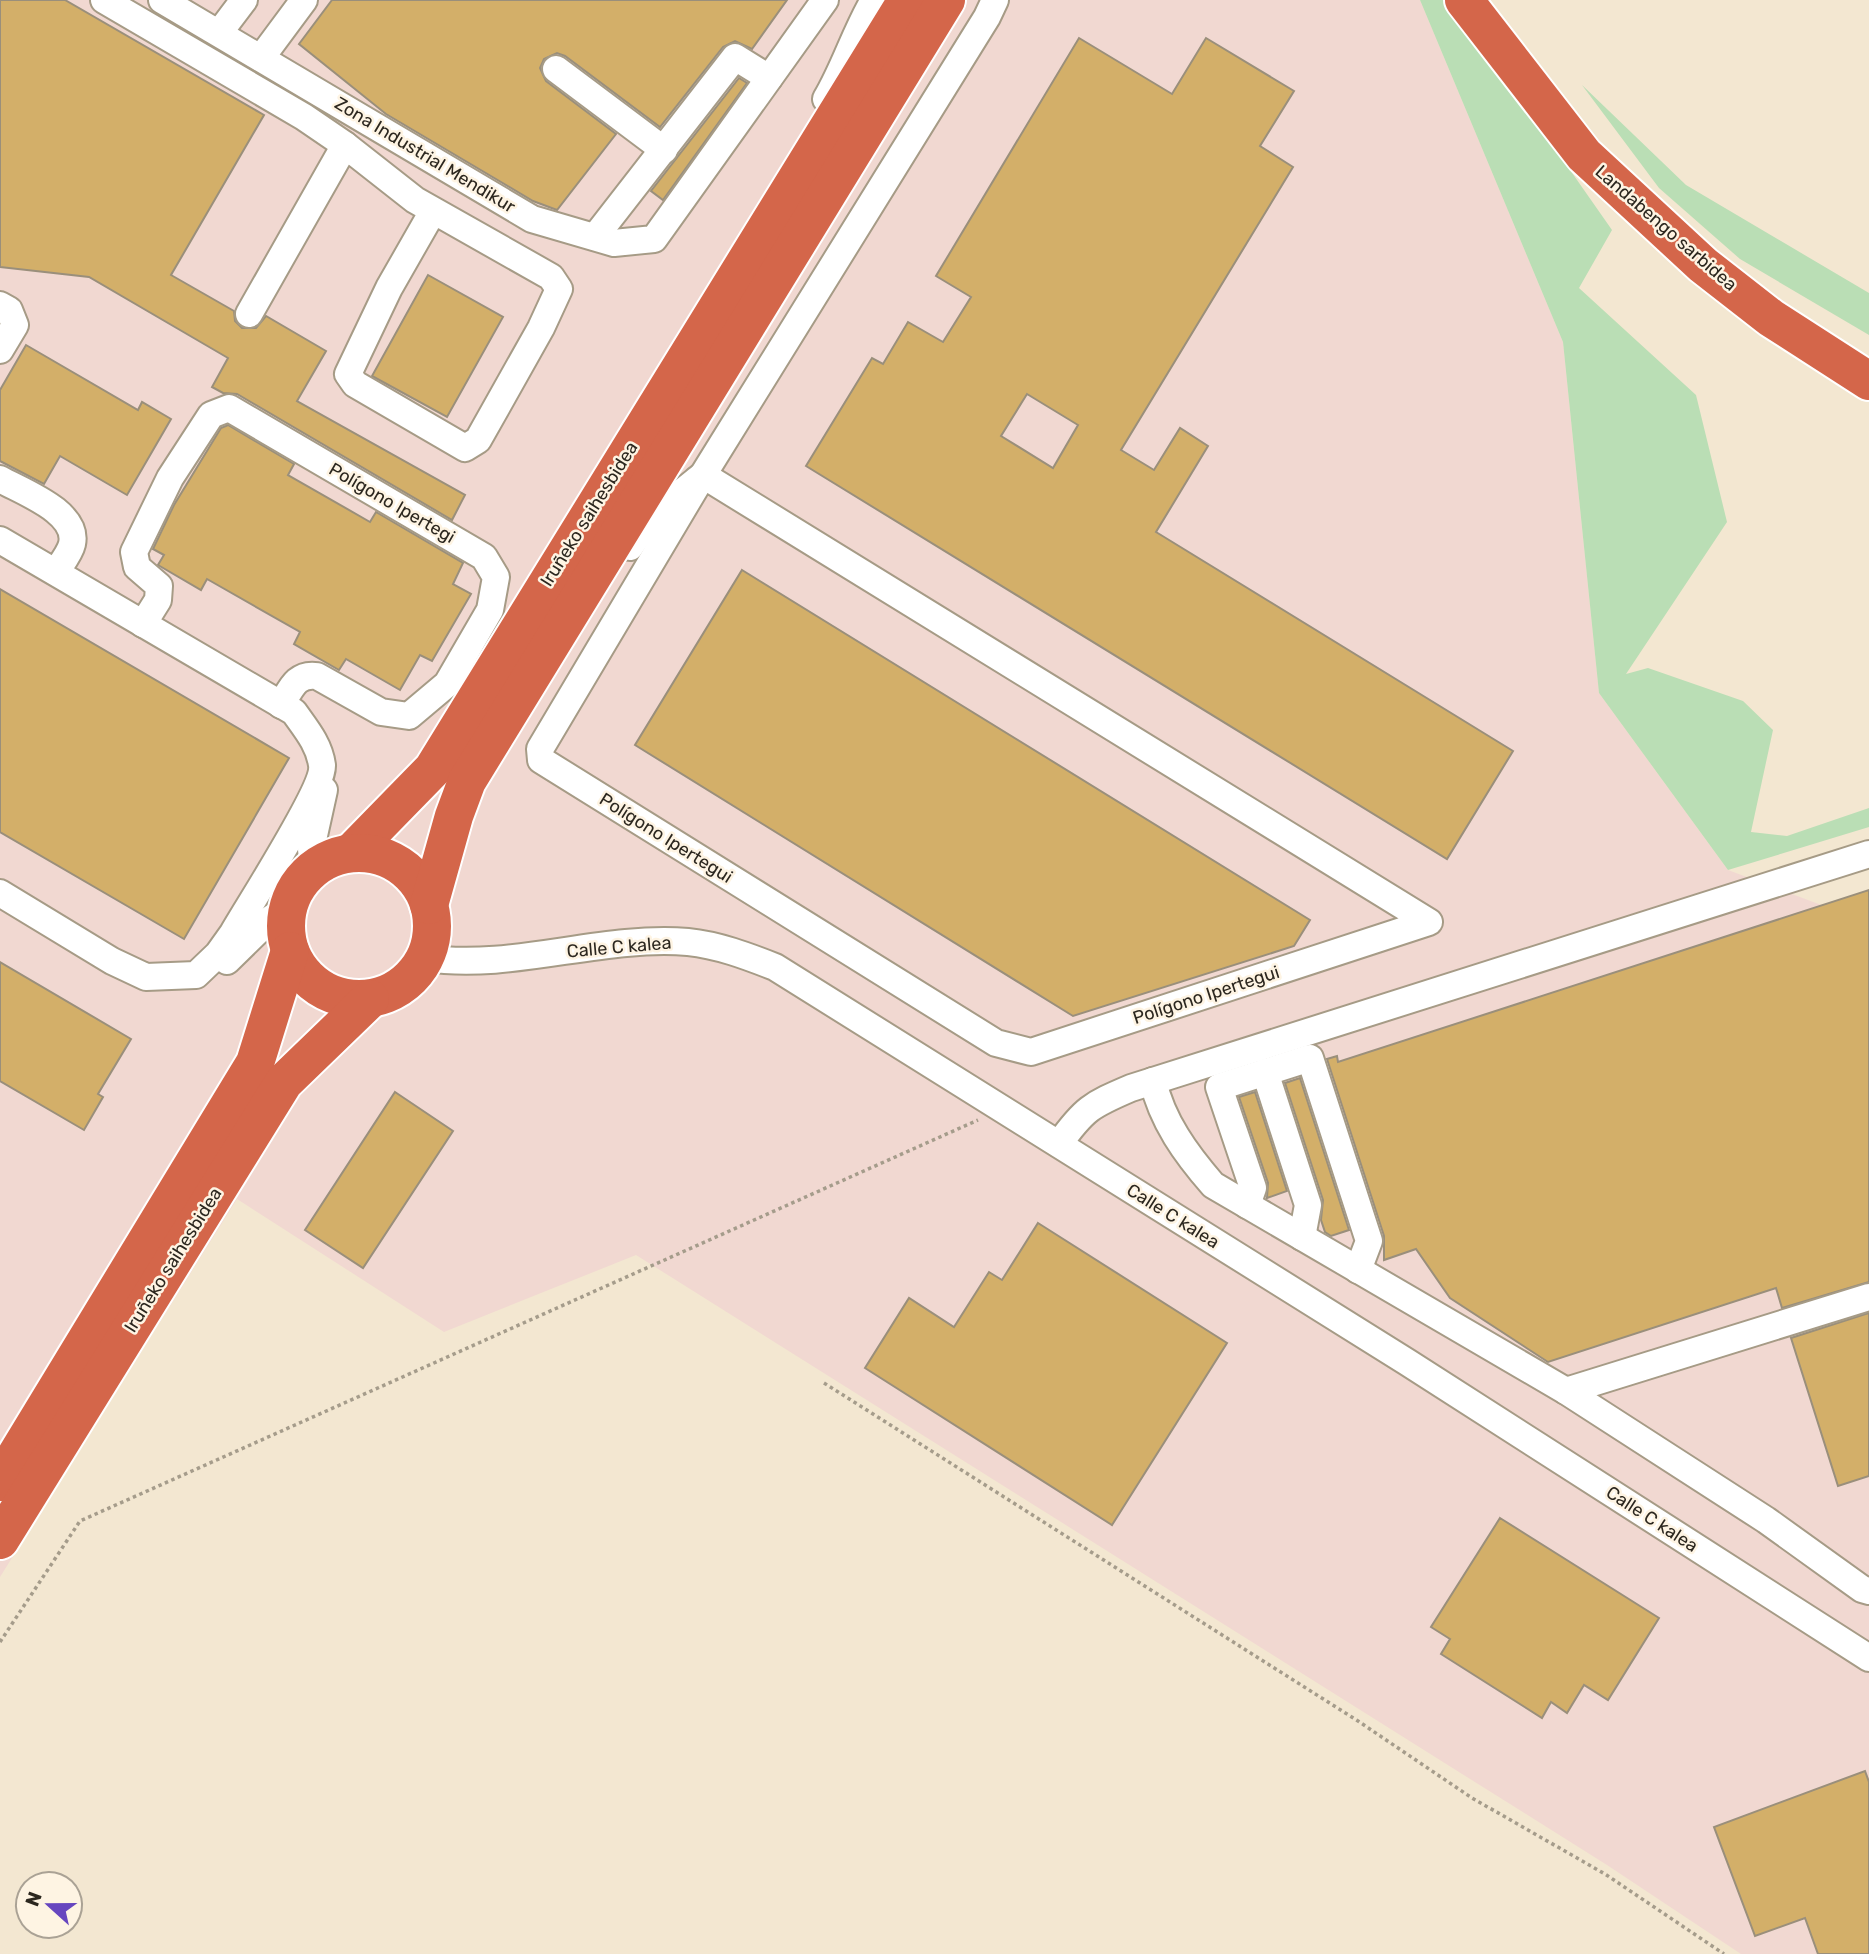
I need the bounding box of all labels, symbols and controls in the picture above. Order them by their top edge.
street label: Zona Industrial Mendikur [331,92,519,218]
street label: Landabengo sarbidea [1591,160,1741,296]
street label: Iruñeko saihesbidea [536,438,642,590]
street label: Polígono Ipertegi [325,458,459,548]
street label: Polígono Ipertegui [595,788,737,888]
street label: Calle C kalea [566,931,672,963]
street label: Polígono Ipertegui [1130,961,1282,1029]
street label: Calle C kalea [1123,1179,1223,1253]
street label: Iruñeko saihesbidea [120,1184,226,1336]
street label: Calle C kalea [1602,1481,1702,1557]
north arrow [14,1870,84,1940]
text: N [20,1889,47,1910]

